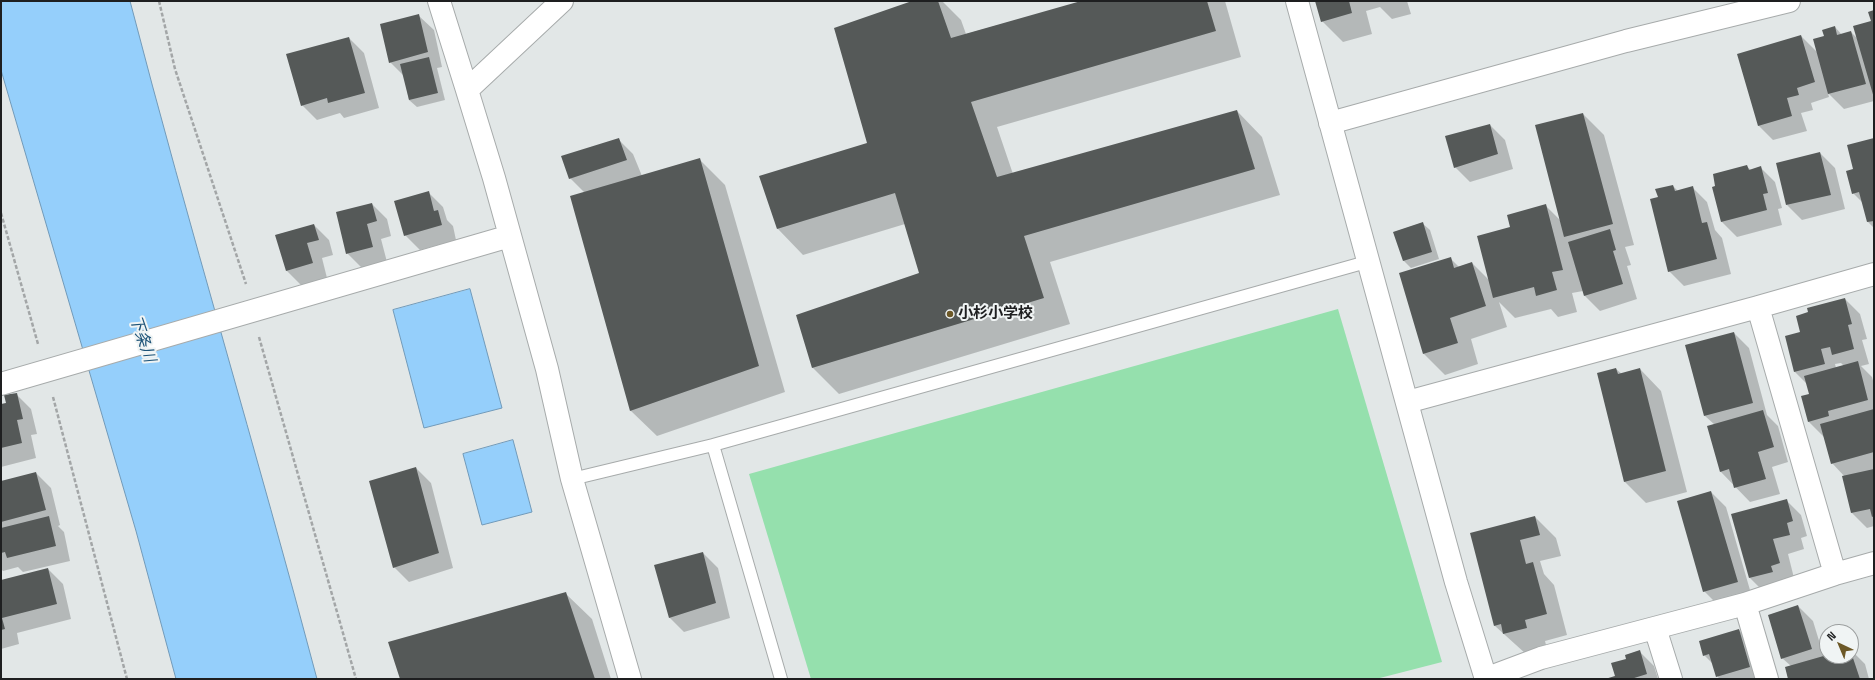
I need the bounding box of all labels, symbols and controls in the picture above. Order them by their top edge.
place label: 小杉小学校 [958,305,1033,323]
marker: 小杉小学校 [945,309,955,319]
water label: 下条川 [125,313,159,365]
north arrow [1819,624,1859,664]
text: N [1824,628,1839,644]

